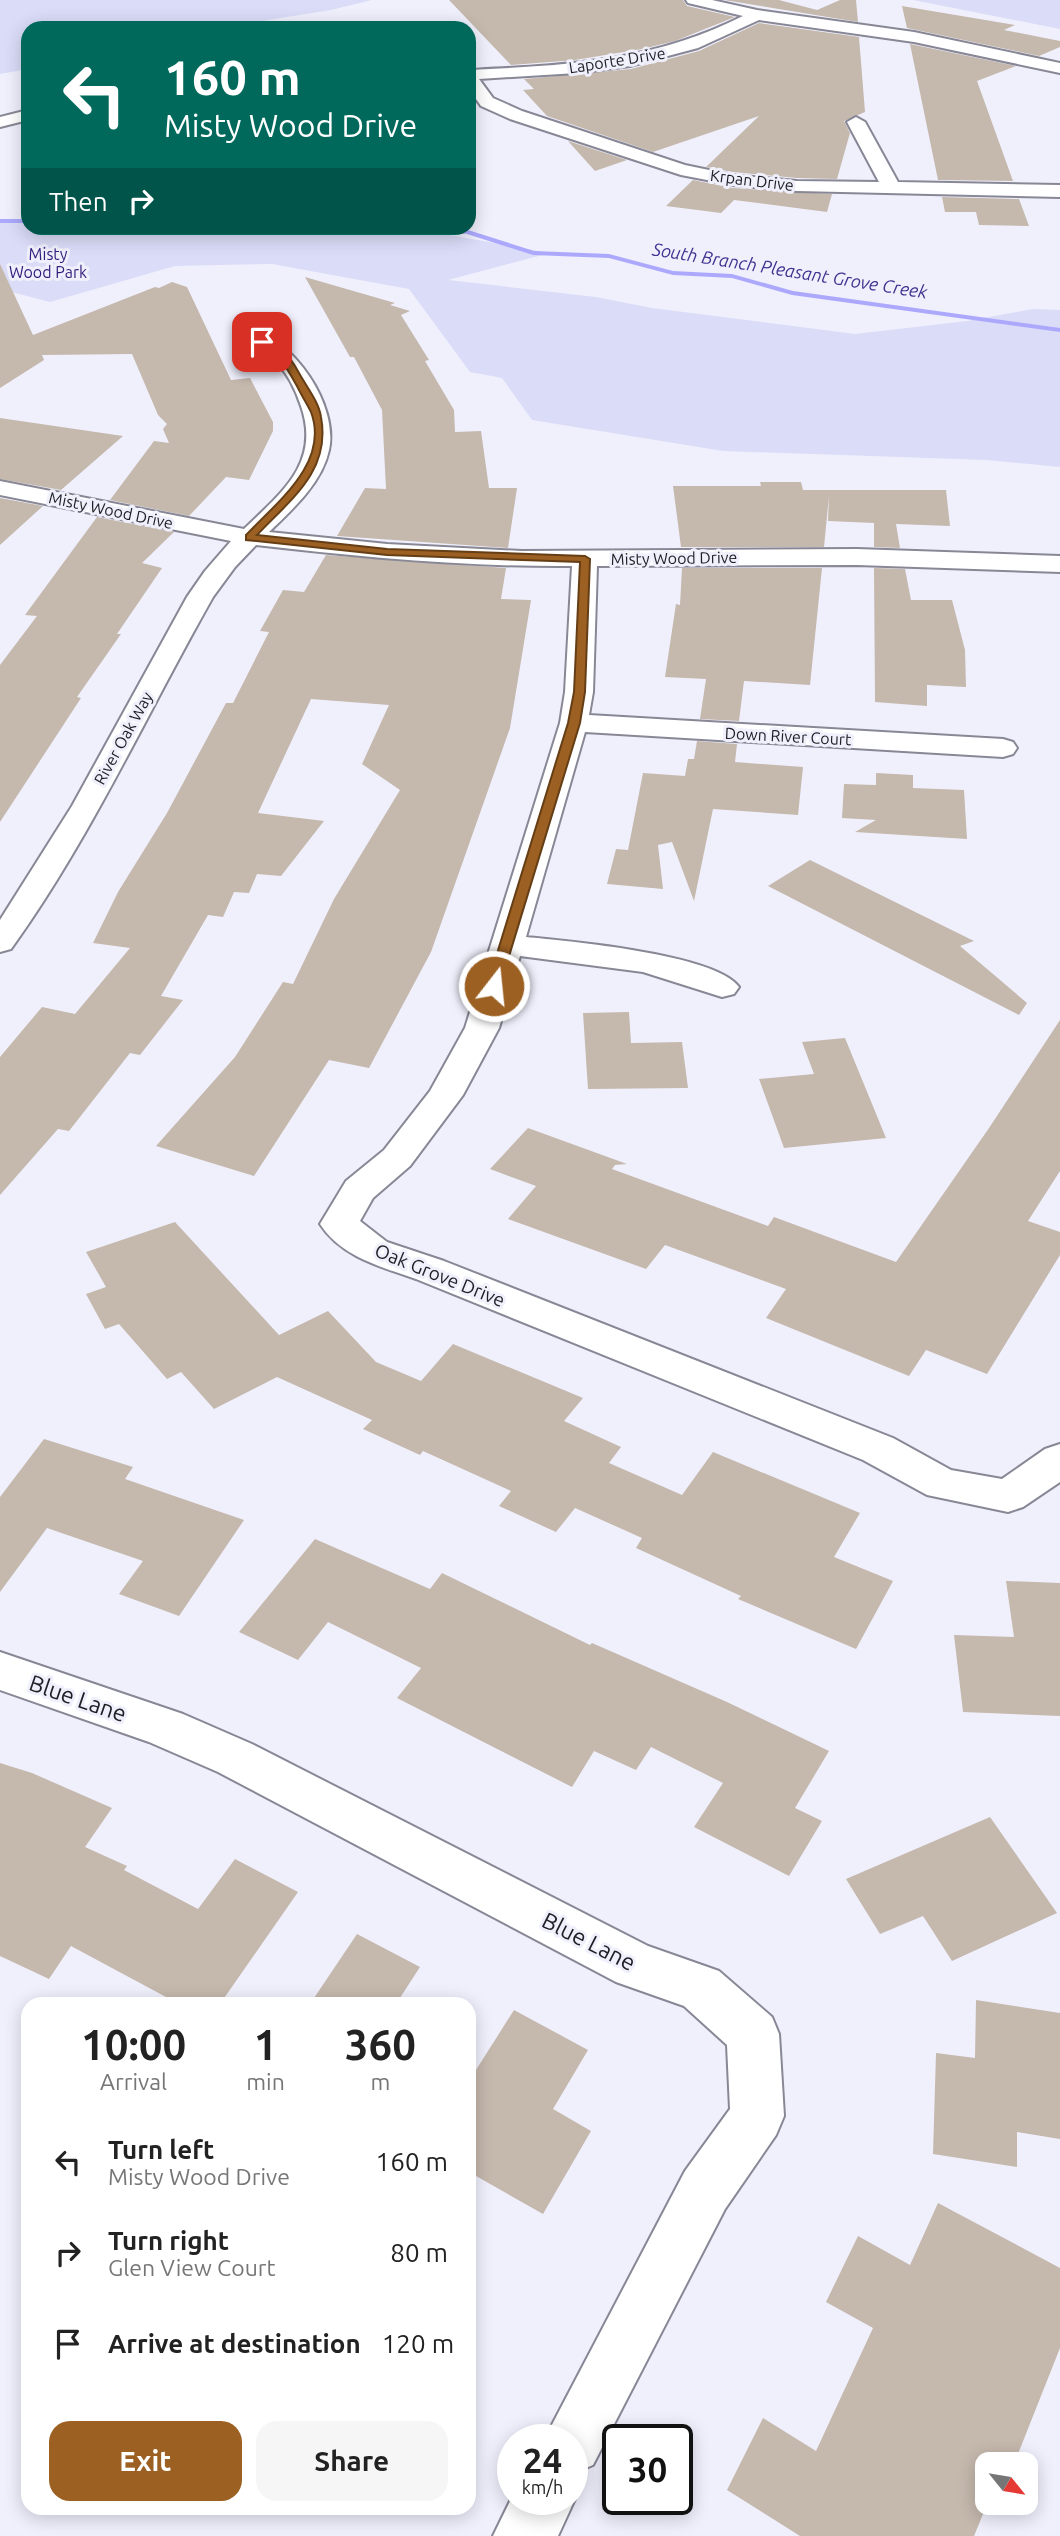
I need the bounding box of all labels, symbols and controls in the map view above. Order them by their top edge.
street label: Laporte Drive [567,43,667,77]
icon: left [49,49,140,140]
text: 160 m [164,49,301,104]
text: Misty Wood Drive [164,107,417,143]
street label: Krpan Drive [709,166,795,194]
icon: right [122,182,160,220]
text: Then [49,187,108,216]
water label: South Branch Pleasant Grove Creek [650,238,930,302]
park label: Misty Wood Park [9,245,87,281]
pin [232,312,292,372]
icon: arrive [243,323,281,361]
street label: Misty Wood Drive [47,488,175,532]
street label: Misty Wood Drive [611,548,737,568]
street label: River Oak Way [90,688,156,787]
street label: Down River Court [724,724,852,748]
position arrow [457,949,531,1023]
street label: Oak Grove Drive [372,1239,508,1311]
street label: Blue Lane [26,1670,130,1726]
street label: Blue Lane [538,1907,640,1975]
text: 10:00 [81,2021,186,2068]
text: 1 [254,2021,277,2068]
text: 360 [345,2021,416,2068]
text: Arrival [100,2069,167,2094]
text: min [246,2069,285,2094]
text: m [370,2069,390,2094]
text: Turn left [108,2135,214,2164]
icon: left [49,2143,87,2181]
text: 160 m [376,2147,448,2176]
text: Misty Wood Drive [108,2164,290,2189]
text: Turn right [108,2226,229,2255]
icon: right [49,2234,87,2272]
text: 80 m [390,2238,448,2267]
text: Glen View Court [108,2255,276,2280]
icon: arrive [49,2325,87,2363]
text: Arrive at destination [108,2329,361,2358]
text: 120 m [382,2329,454,2358]
button: Exit [49,2421,242,2501]
button: Share [256,2421,448,2501]
speed limit sign: 30 [602,2424,693,2515]
text: 24 [523,2440,562,2480]
north arrow [975,2452,1038,2515]
map controls [975,2452,1038,2515]
text: km/h [522,2477,563,2497]

